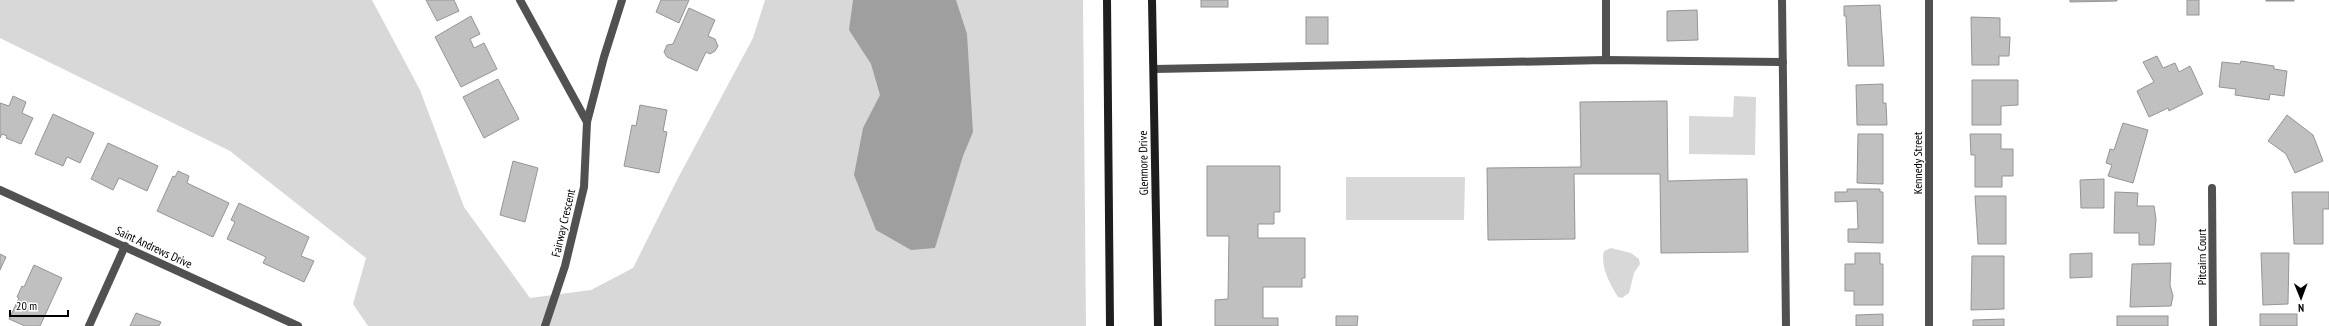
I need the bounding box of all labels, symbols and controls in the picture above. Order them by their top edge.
street label: Glenmore Drive [1135,131,1151,195]
street label: Kennedy Street [1910,131,1925,194]
street label: Fairway Crescent [548,187,578,259]
street label: Saint Andrews Drive [113,223,195,271]
street label: Pitcairn Court [2194,228,2209,285]
north arrow [2281,278,2321,318]
scale bar [10,292,68,318]
text: 20 m [16,298,37,313]
text: N [2298,301,2304,315]

